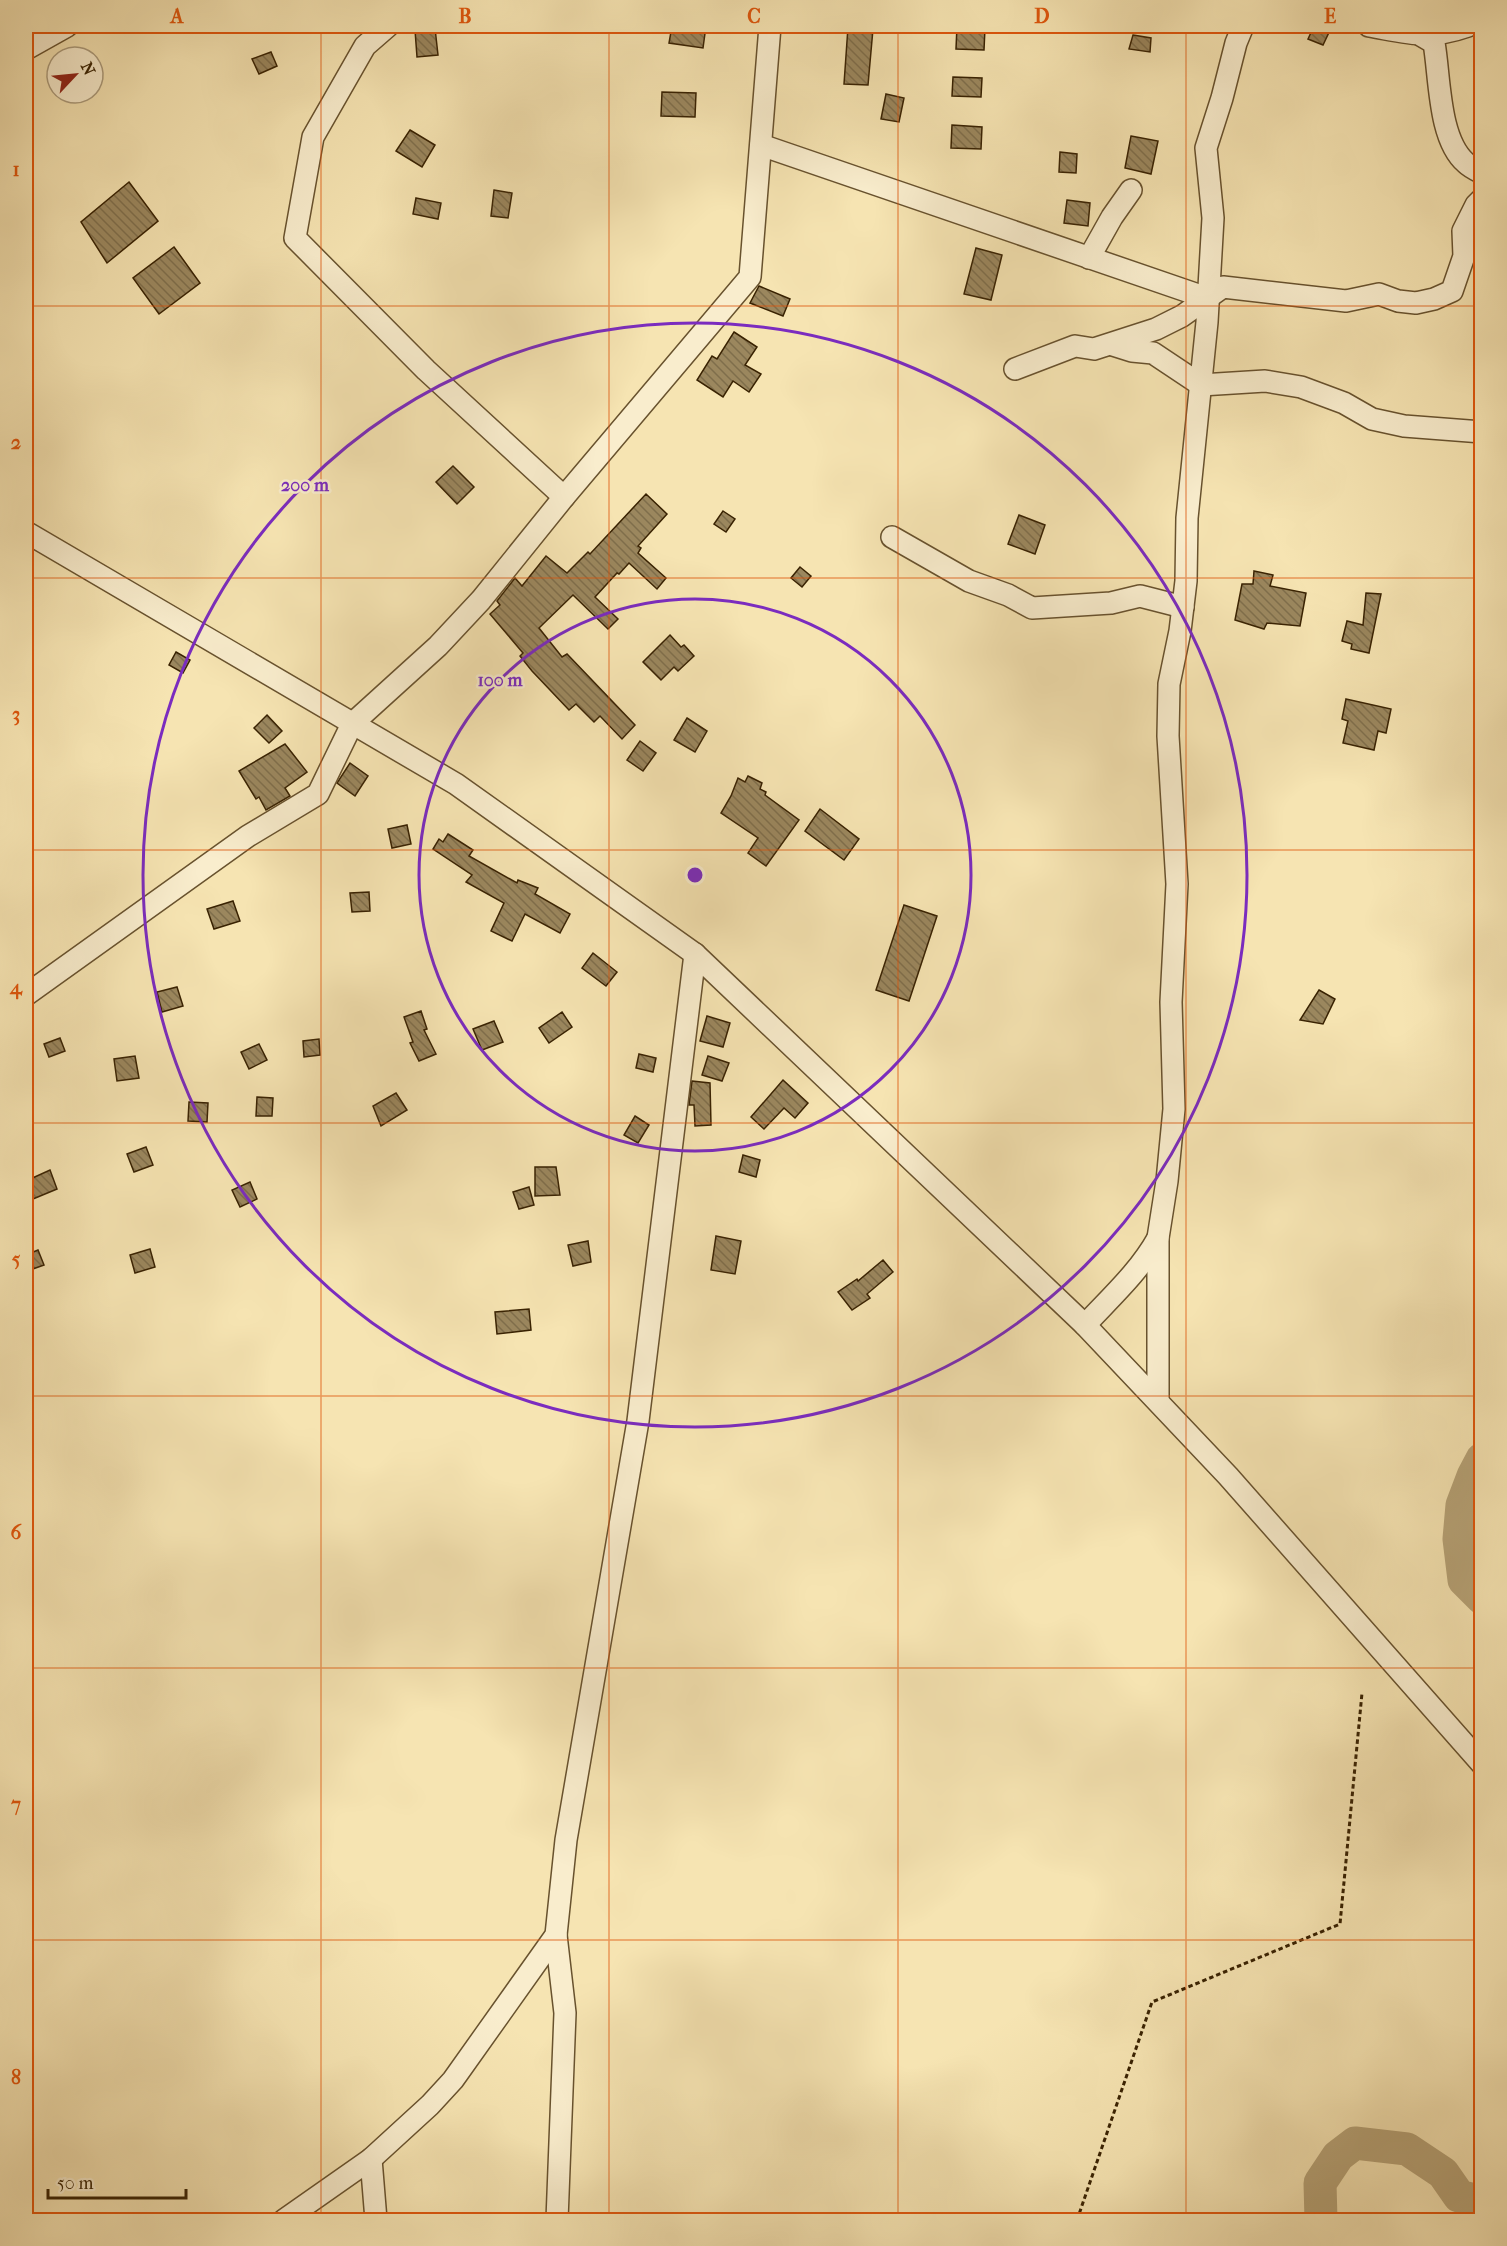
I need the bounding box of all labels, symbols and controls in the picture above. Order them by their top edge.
text: A [169,5,185,28]
text: B [458,5,472,28]
text: C [747,5,761,28]
text: D [1034,5,1050,28]
text: E [1324,5,1336,28]
north arrow [45,45,105,105]
text: N [77,59,100,79]
text: 1 [12,158,20,181]
text: 2 [11,431,21,454]
text: 200 m [281,475,330,496]
text: 100 m [477,670,524,691]
text: 3 [12,703,20,726]
centre of rings [685,865,705,885]
text: 4 [9,976,23,1000]
text: 5 [12,1248,21,1271]
text: 6 [11,1521,23,1544]
text: 7 [10,1793,21,1816]
text: 8 [11,2066,21,2089]
scale bar [48,2162,186,2200]
text: 50 m [57,2173,94,2194]

